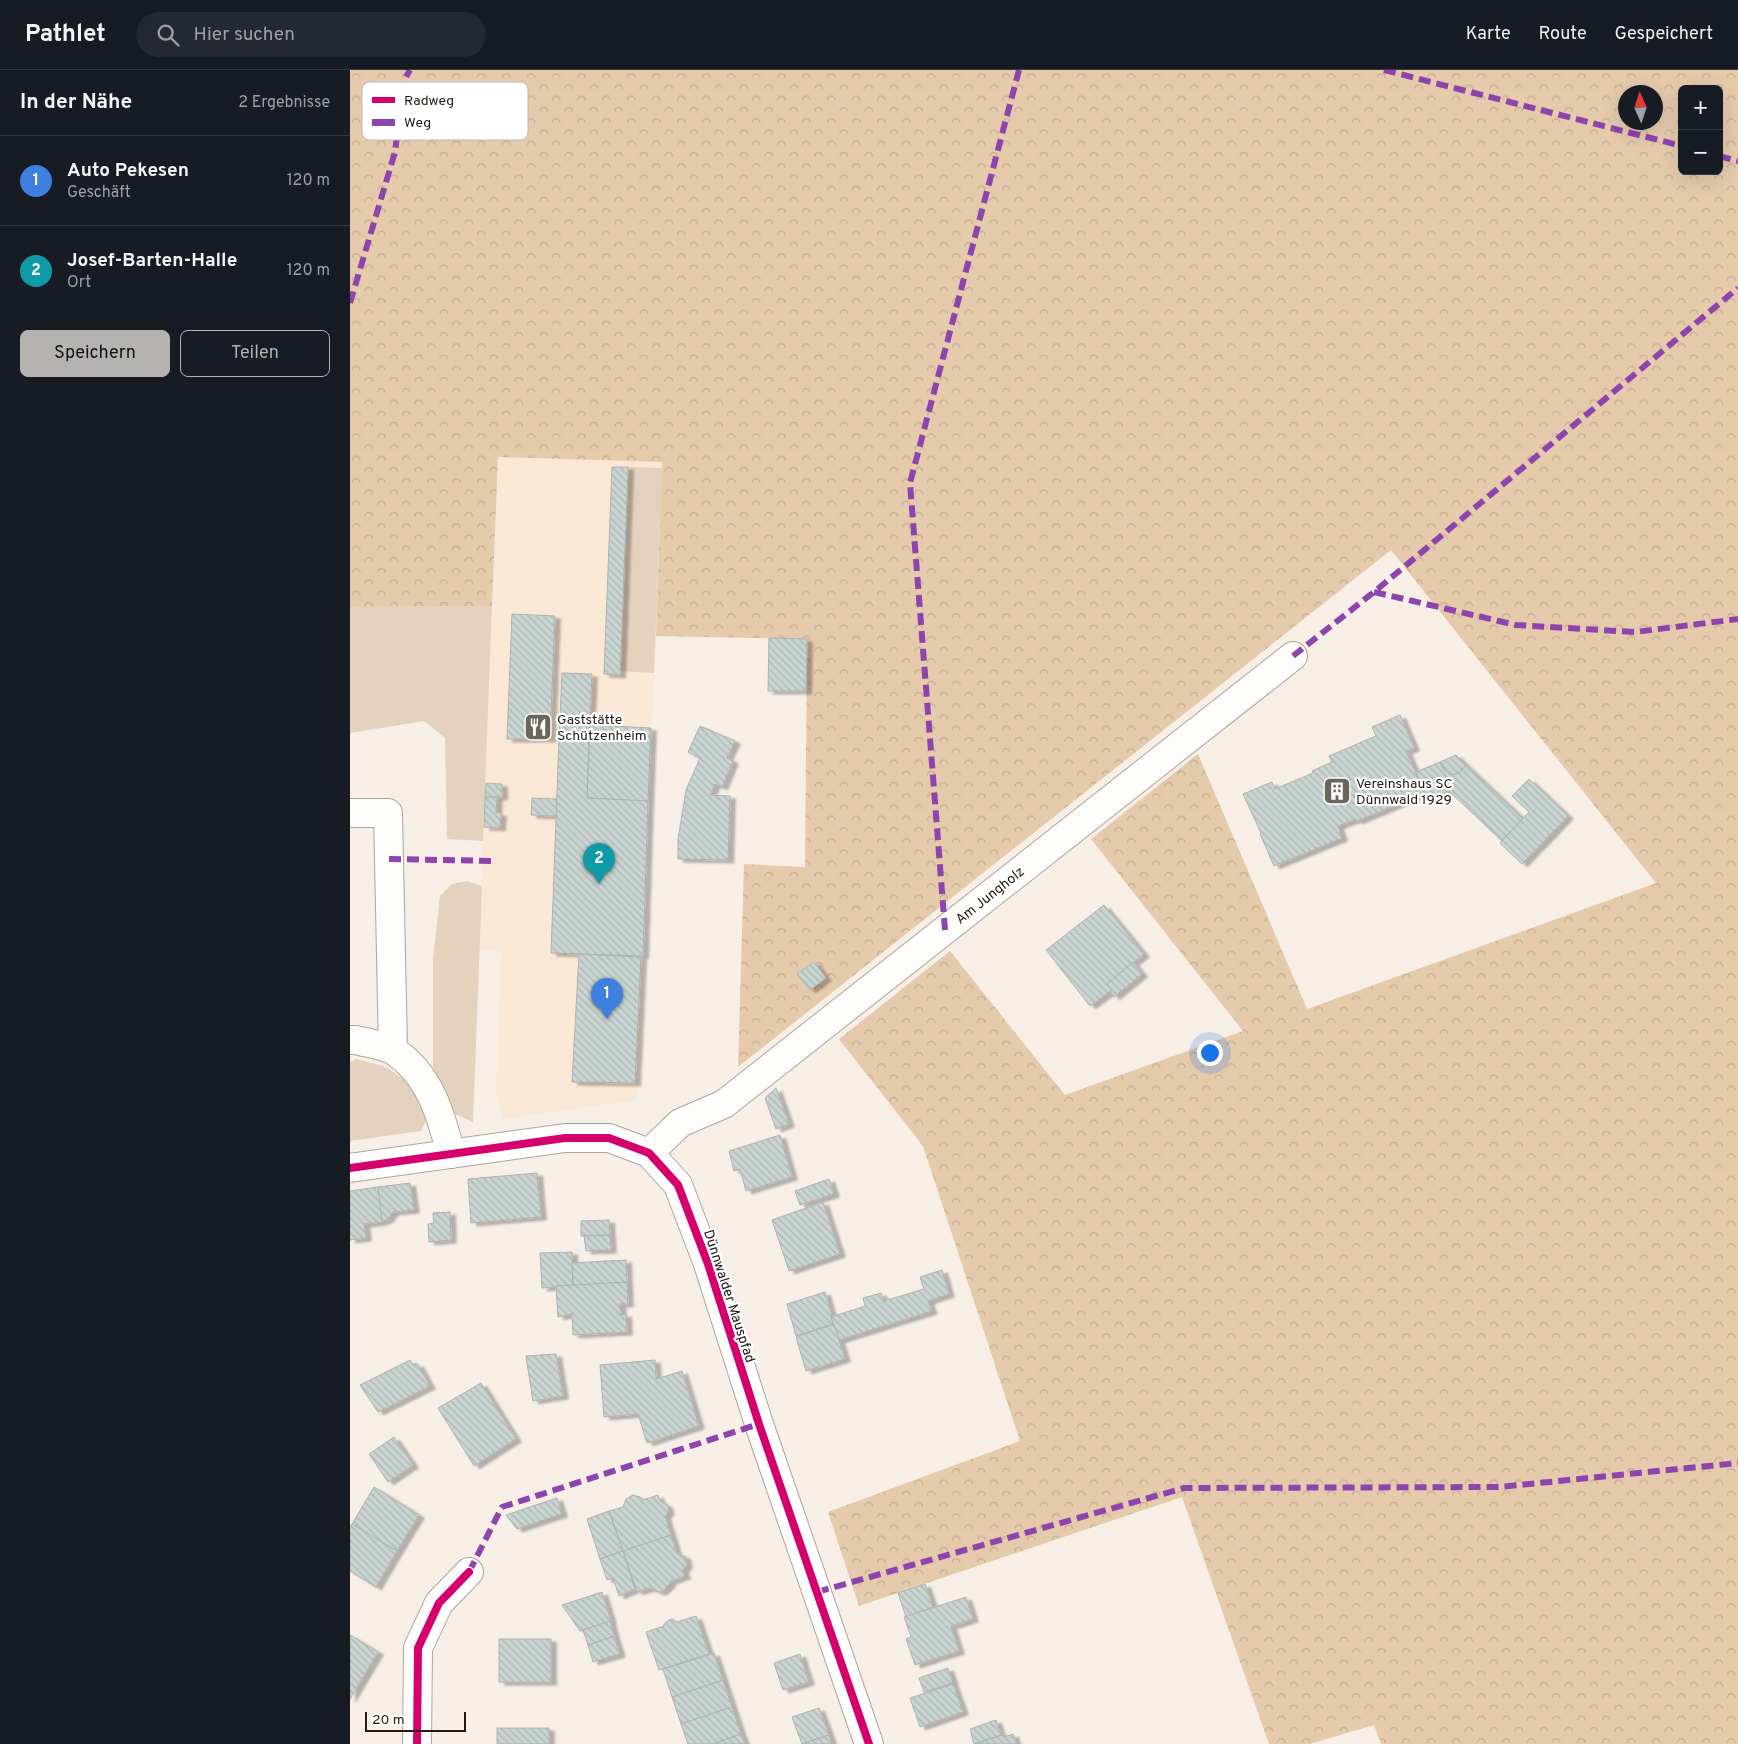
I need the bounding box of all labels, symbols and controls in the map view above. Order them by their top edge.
search box [136,12,486,57]
text: Pathlet [25,20,106,50]
icon: search [154,21,182,49]
text: Hier suchen [194,23,295,47]
text: Karte [1466,23,1511,46]
text: Route [1539,23,1587,46]
text: Gespeichert [1615,23,1713,46]
legend [362,82,528,140]
north arrow [1618,85,1663,130]
map controls [1678,85,1723,175]
button: + [1678,85,1723,130]
text: In der Nähe [20,89,132,116]
text: 2 Ergebnisse [238,93,330,113]
text: Radweg [404,93,454,110]
text: Weg [404,115,431,132]
button: − [1678,130,1723,175]
text: Auto Pekesen [67,159,189,183]
text: 1 [33,171,39,191]
text: 120 m [287,171,330,191]
text: Geschäft [67,183,131,203]
text: Josef-Barten-Halle [67,249,237,273]
text: 2 [31,261,41,281]
text: 120 m [287,261,330,281]
text: Ort [67,273,91,293]
button: Speichern [20,330,170,377]
button: Teilen [180,330,330,377]
restaurant icon: Gaststätte Schützenheim [523,712,553,742]
place label: Gaststätte Schützenheim [557,712,647,745]
building icon: Vereinshaus SC Dünnwald 1929 [1322,776,1352,806]
place label: Vereinshaus SC Dünnwald 1929 [1356,776,1453,809]
pin: 2 [583,843,615,884]
street label: Am Jungholz [953,864,1028,928]
pin: 1 [591,978,623,1019]
your location [1197,1040,1223,1066]
street label: Dünnwalder Mauspfad [699,1228,758,1365]
scale bar [365,1709,466,1732]
text: 20 m [372,1712,405,1729]

